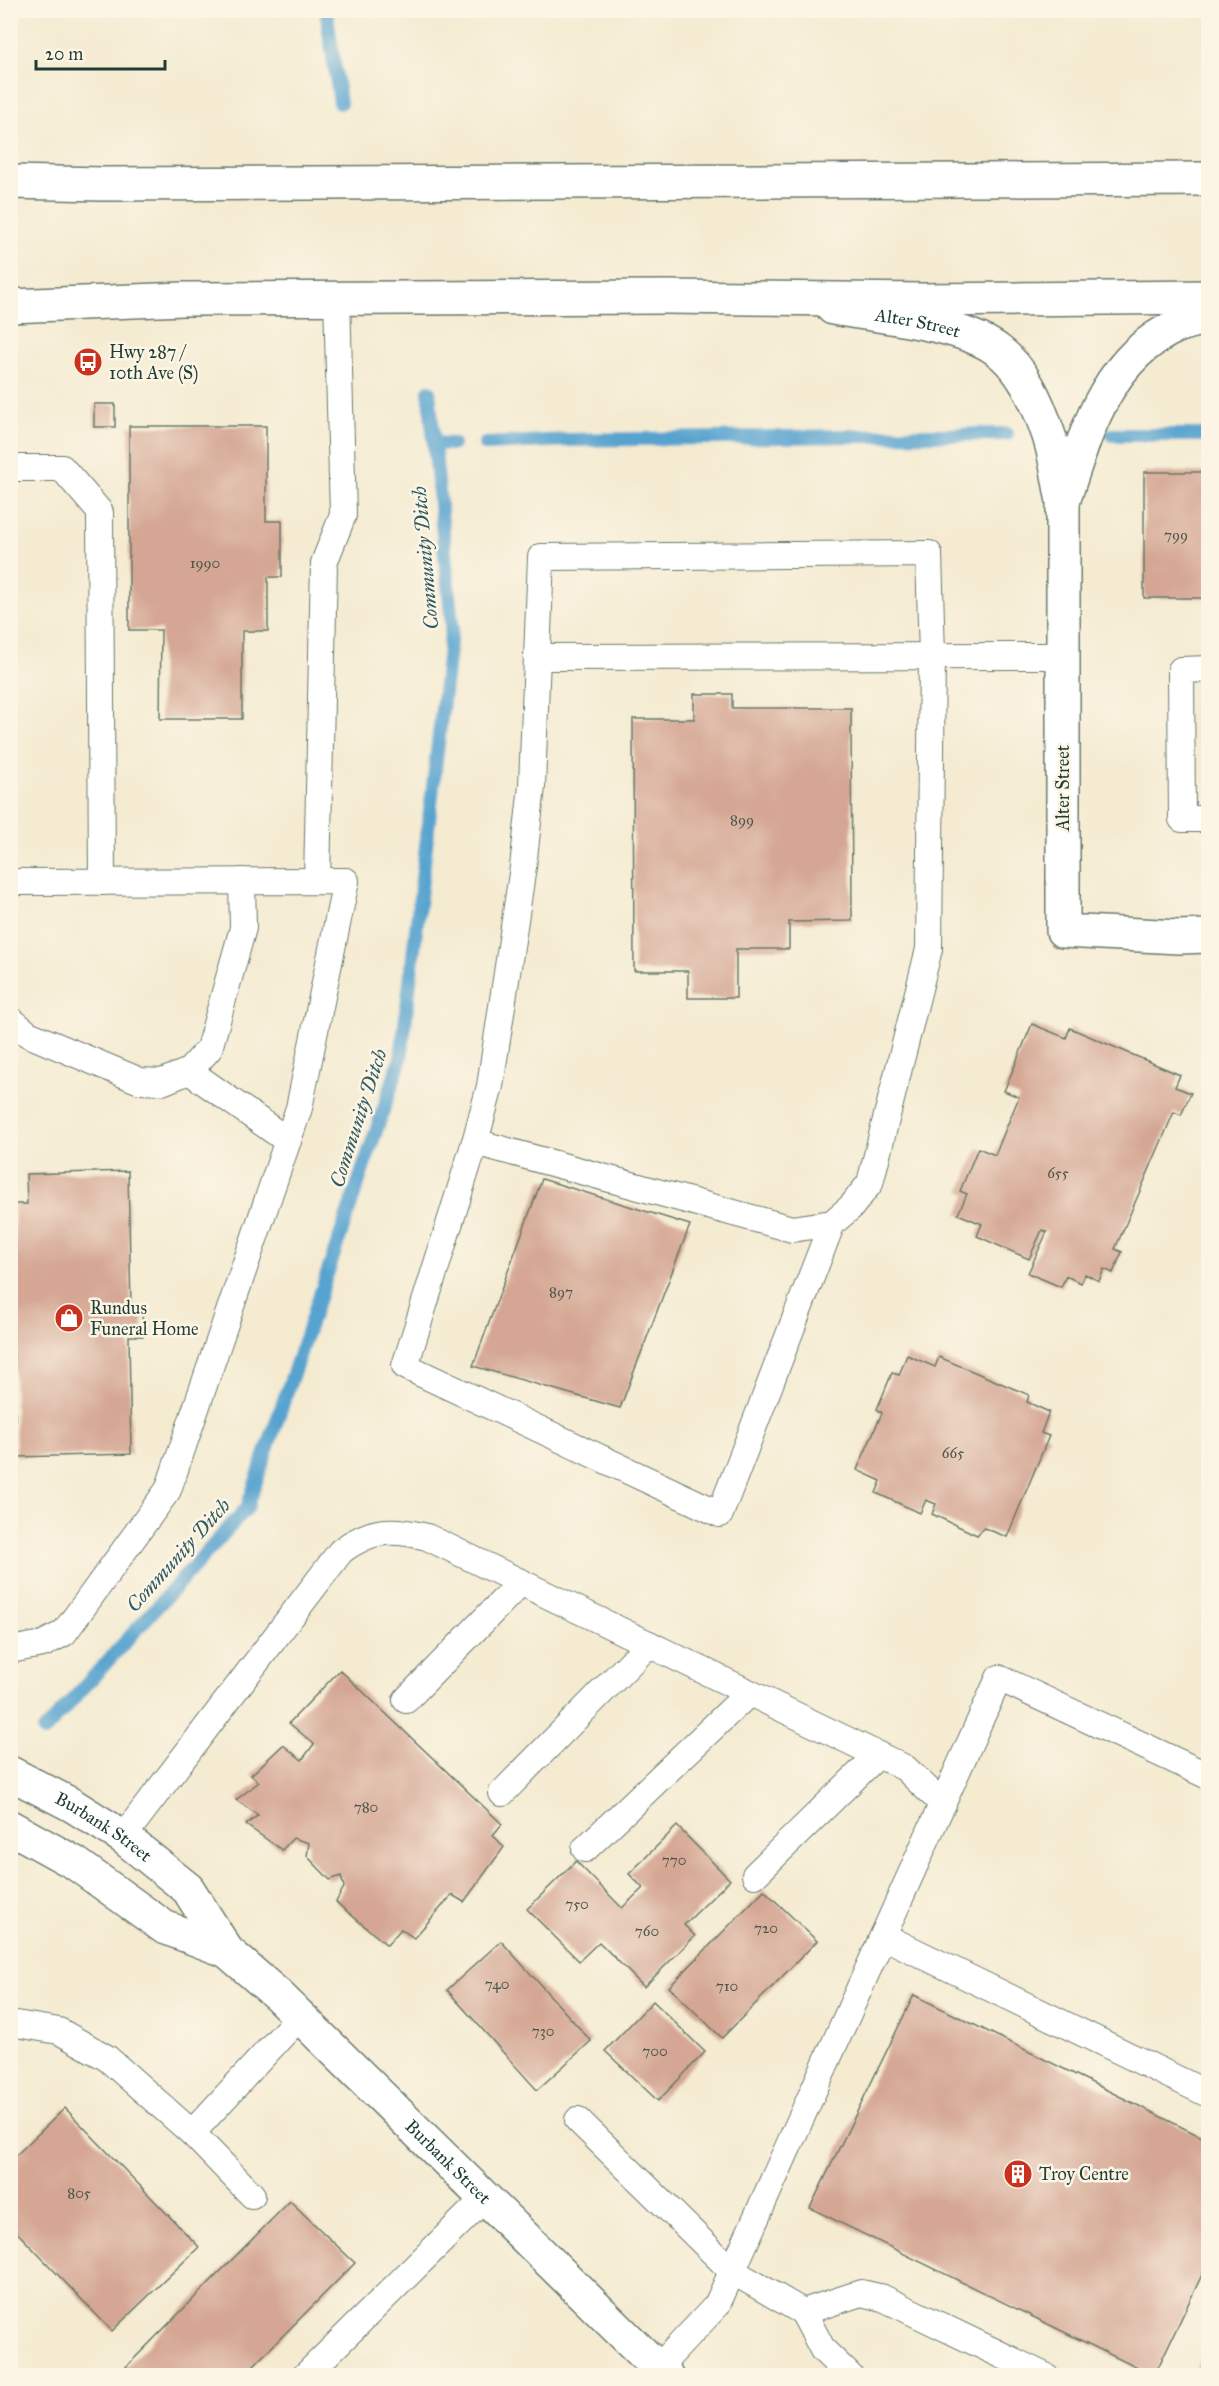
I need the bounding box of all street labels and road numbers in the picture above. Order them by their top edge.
street label: Alter Street [873,303,964,343]
street label: Alter Street [1052,744,1074,832]
street label: Burbank Street [51,1787,157,1867]
street label: Burbank Street [401,2115,496,2209]

